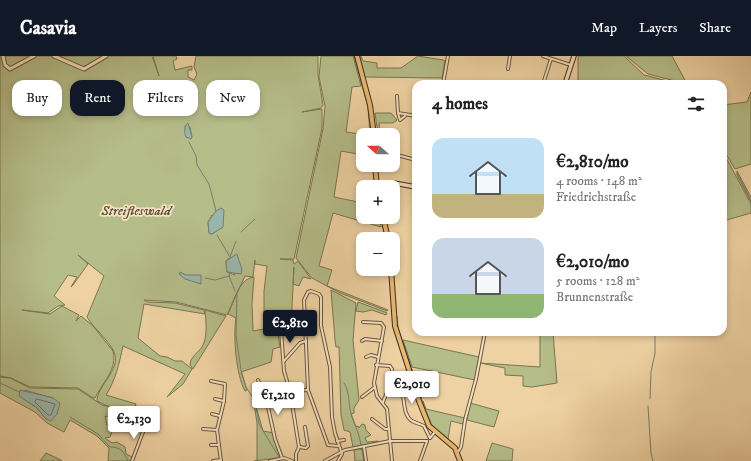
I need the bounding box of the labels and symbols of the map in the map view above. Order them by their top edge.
north arrow [356,128,400,172]
park label: Streifleswald [100,202,173,220]
pin: €2,810 [257,310,323,344]
pin: €2,010 [379,371,445,405]
pin: €1,210 [245,382,311,416]
pin: €2,130 [101,406,167,440]

